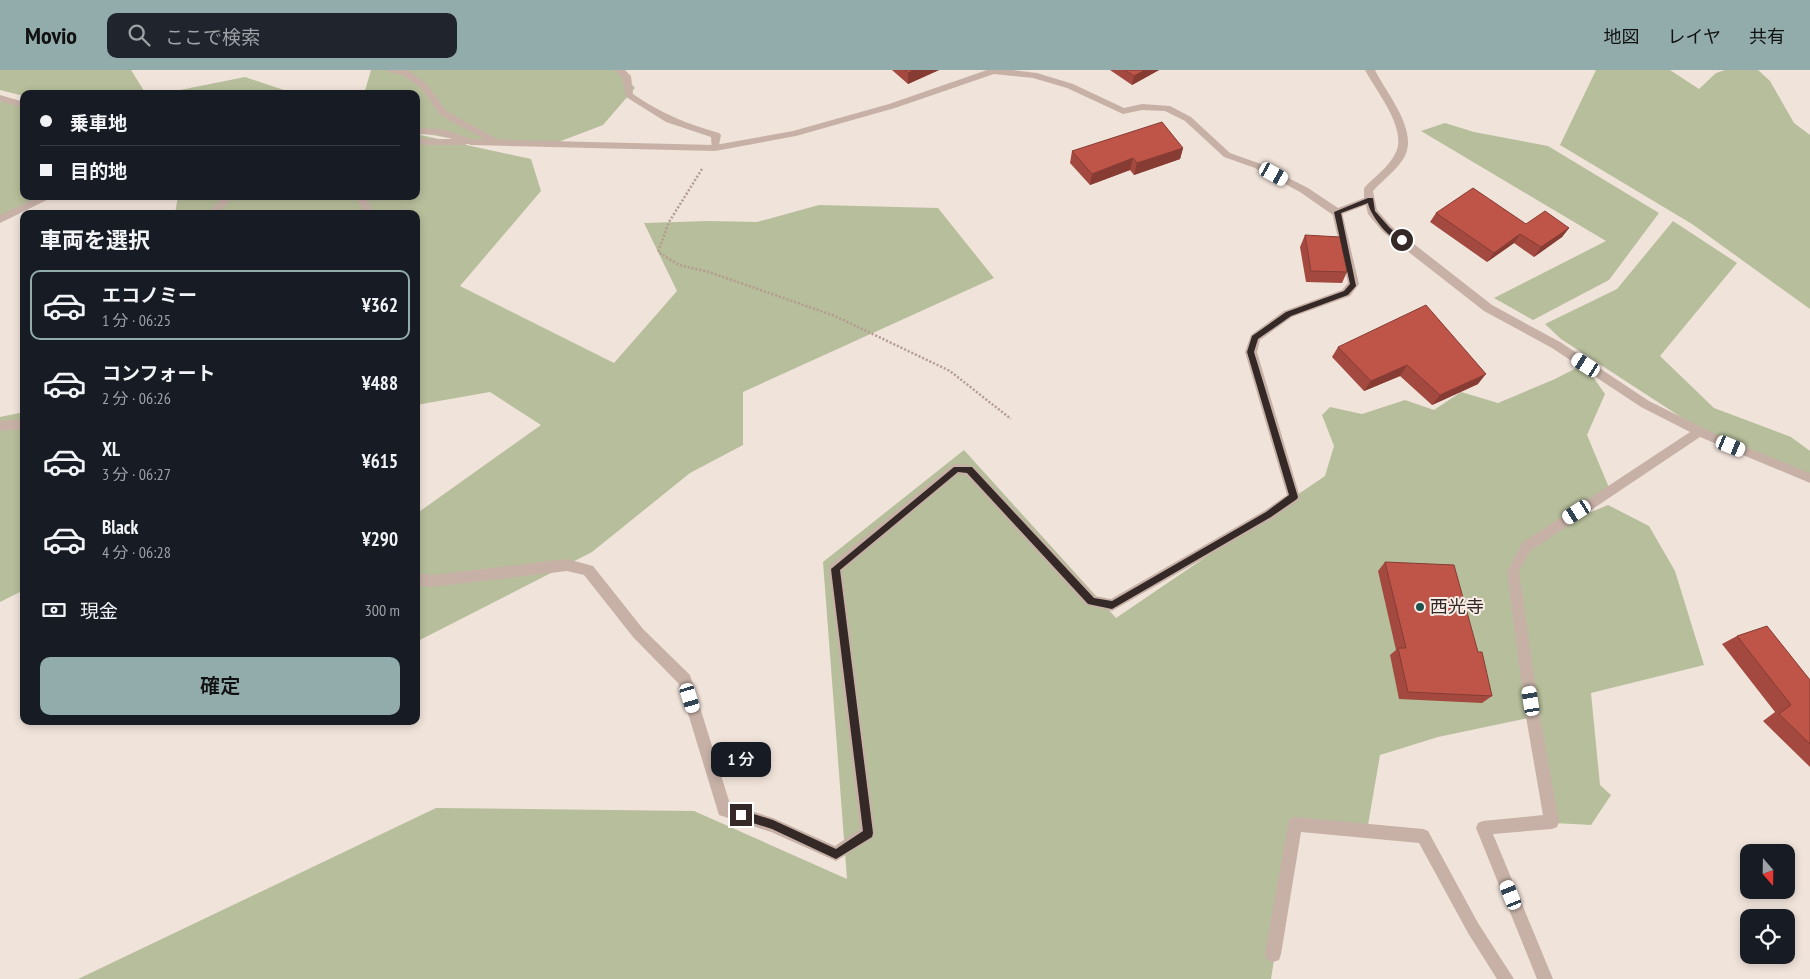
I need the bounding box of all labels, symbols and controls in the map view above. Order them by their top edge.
search box [107,13,457,58]
text: Movio [25,20,77,51]
icon: search [125,21,153,49]
text: ここで検索 [165,25,260,49]
text: 地図 [1604,25,1640,48]
text: レイヤ [1668,25,1721,48]
text: 共有 [1749,25,1785,48]
text: 乗車地 [70,111,127,135]
text: 目的地 [70,159,127,183]
car [1257,160,1290,188]
text: 車両を選択 [40,226,150,254]
route start [1391,229,1413,251]
icon: car [42,283,87,328]
text: エコノミー [102,283,197,307]
text: ¥362 [362,293,398,317]
text: 1 分 · 06:25 [102,310,171,330]
car [1569,351,1602,379]
icon: car [42,361,87,406]
text: コンフォート [102,361,215,385]
text: ¥488 [362,371,398,395]
text: 2 分 · 06:26 [102,388,171,408]
car [1714,433,1747,459]
text: XL [102,437,120,461]
icon: car [42,439,87,484]
text: ¥615 [362,449,398,473]
text: 3 分 · 06:27 [102,464,171,484]
car [1560,498,1593,526]
text: Black [102,515,138,539]
icon: car [42,517,87,562]
text: ¥290 [362,527,398,551]
text: 4 分 · 06:28 [102,542,171,562]
place label: 西光寺 [1430,595,1484,618]
icon: cash [40,596,68,624]
text: 現金 [80,599,118,623]
text: 300 m [365,600,400,620]
marker: 西光寺 [1414,601,1426,613]
button: 確定 [40,657,400,715]
car [678,681,701,715]
car [1521,685,1540,717]
callout: 1 分 [711,742,771,778]
text: 1 分 [728,749,754,769]
route end [730,804,752,826]
north arrow [1740,844,1795,899]
map controls [1740,844,1795,964]
car [1498,878,1523,912]
button: locate [1740,909,1795,964]

